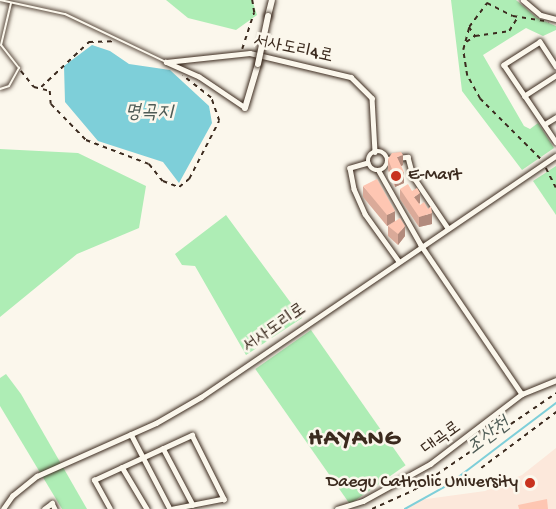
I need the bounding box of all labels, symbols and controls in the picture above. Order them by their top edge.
street label: 서사도리4로 [251,31,335,69]
water label: 명곡지 [125,101,173,125]
place label: E-Mart [408,165,461,187]
marker: E-Mart [389,169,403,183]
street label: 서사도리로 [239,299,311,359]
water label: 조산천 [462,413,516,461]
street label: 대곡로 [418,417,466,461]
district label: HAYANG [309,426,401,454]
place label: Daegu Catholic University [327,472,518,494]
marker: Daegu Catholic University [523,476,537,490]

